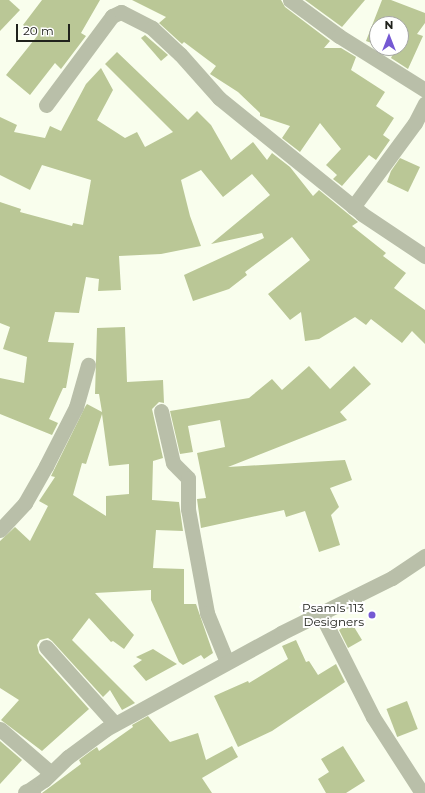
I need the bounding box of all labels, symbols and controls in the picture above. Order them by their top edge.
scale bar [18,16,72,42]
north arrow [369,16,409,56]
text: N [385,18,393,32]
text: 20 m [23,23,54,38]
place label: Psamls 113 Designers [302,601,364,629]
marker: Psamls 113 Designers [367,610,377,620]

